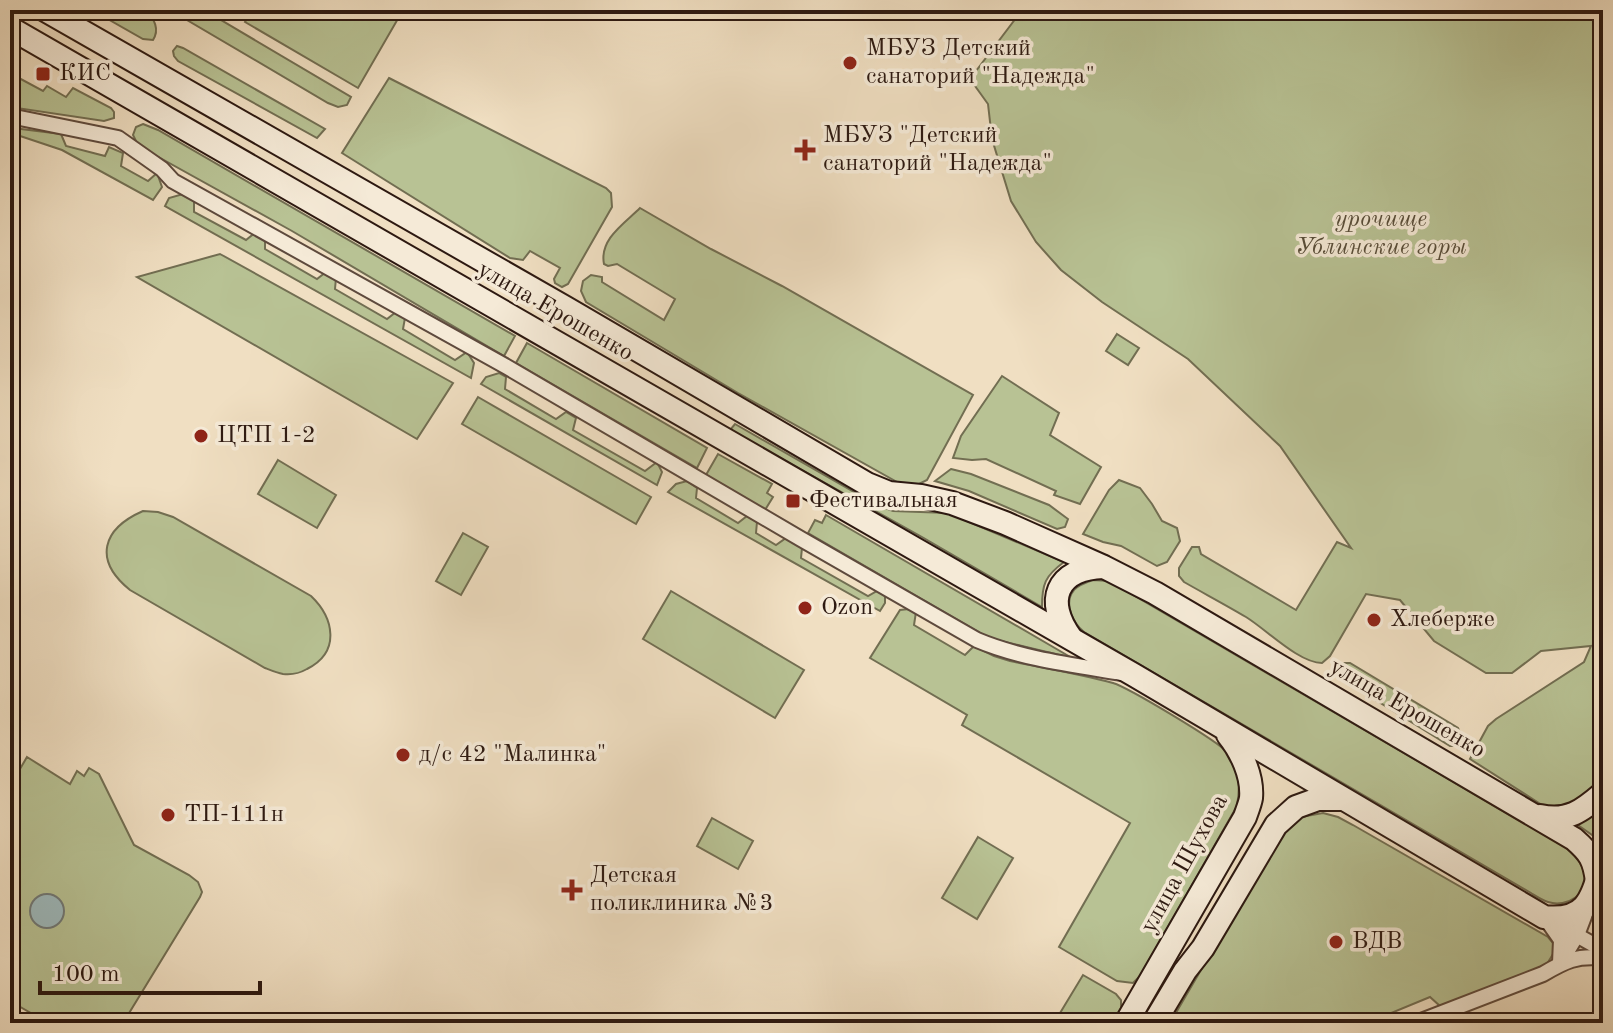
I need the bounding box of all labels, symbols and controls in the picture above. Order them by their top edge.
place label: МБУЗ Детский санаторий "Надежда" [866,37,1095,89]
marker: МБУЗ Детский санаторий "Надежда" [841,54,859,72]
place label: КИС [59,62,111,86]
marker: КИС [34,65,52,83]
place label: МБУЗ "Детский санаторий "Надежда" [823,124,1052,176]
marker: МБУЗ "Детский санаторий "Надежда" [794,139,816,161]
park label: урочище Ублинские горы [1295,208,1467,260]
street label: улица Ерошенко [473,258,637,366]
place label: ЦТП 1-2 [217,424,316,448]
marker: ЦТП 1-2 [192,427,210,445]
place label: Фестивальная [809,489,958,513]
marker: Фестивальная [784,492,802,510]
place label: Ozon [821,596,873,620]
marker: Ozon [796,599,814,617]
place label: Хлеберже [1390,608,1495,632]
marker: Хлеберже [1365,611,1383,629]
street label: улица Ерошенко [1325,655,1489,763]
place label: д/с 42 "Малинка" [419,743,606,767]
marker: д/с 42 "Малинка" [394,746,412,764]
street label: улица Шухова [1137,791,1233,937]
place label: ТП-111н [184,803,284,827]
marker: ТП-111н [159,806,177,824]
place label: Детская поликлиника №3 [590,864,773,916]
marker: Детская поликлиника №3 [561,879,583,901]
place label: ВДВ [1352,930,1402,954]
marker: ВДВ [1327,933,1345,951]
scale bar [40,945,260,995]
text: 100 m [52,963,120,987]

